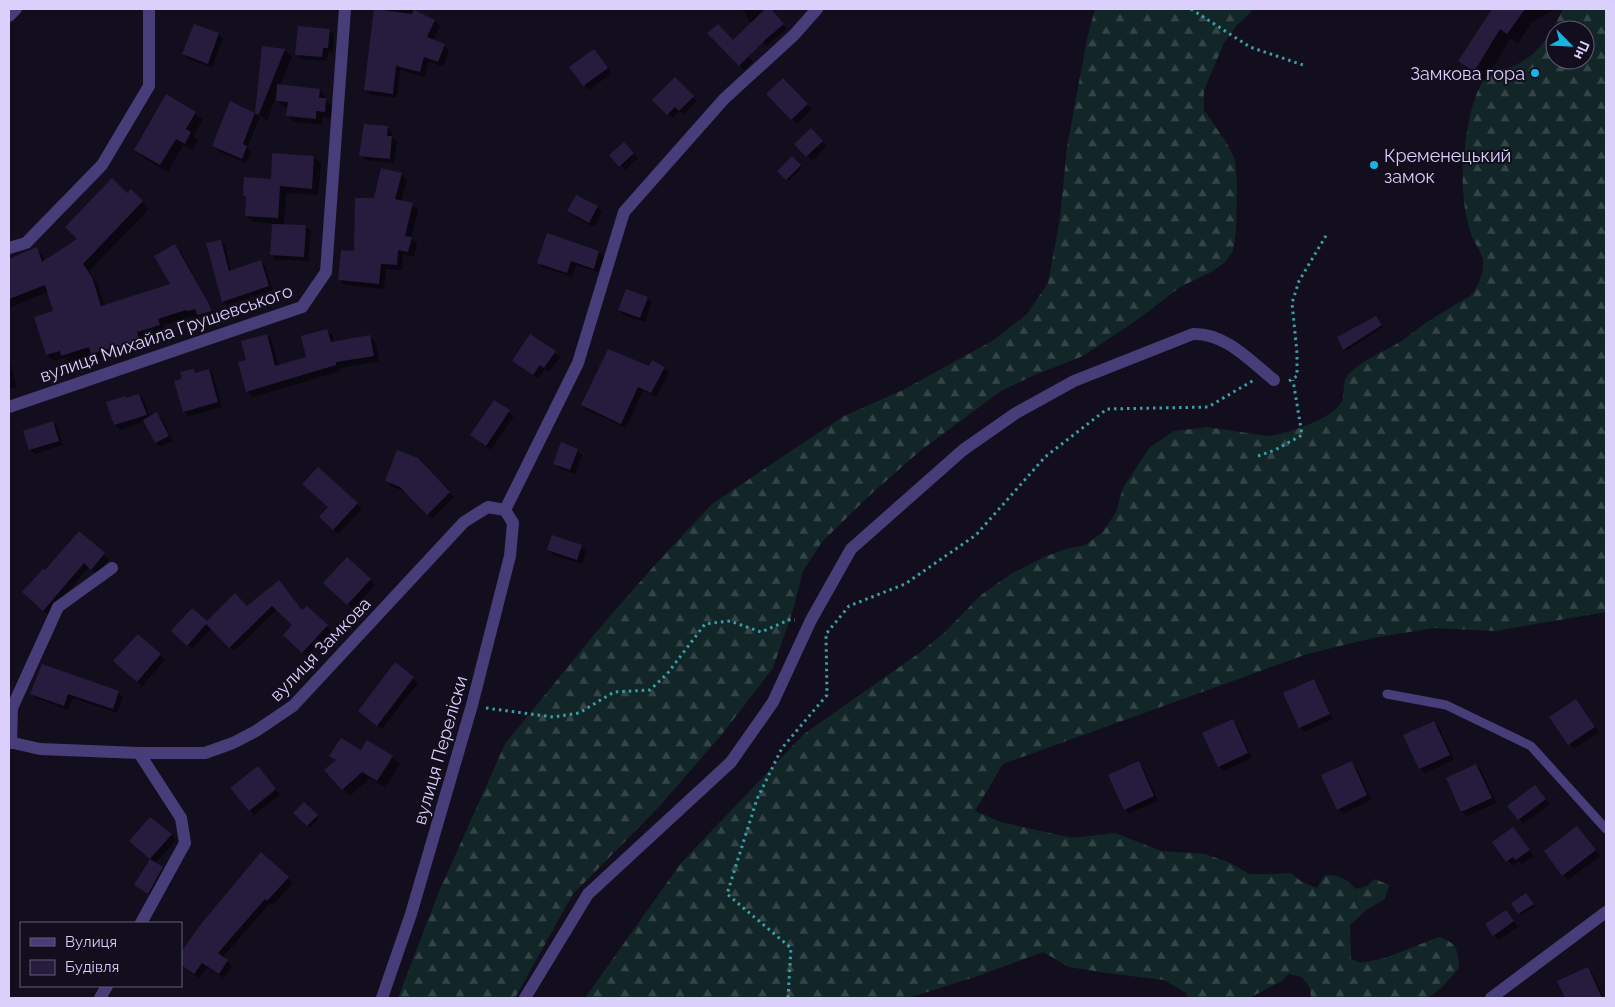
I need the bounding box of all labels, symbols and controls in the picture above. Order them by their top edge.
north arrow [1545,20,1595,70]
text: Пн [1571,39,1593,62]
place label: Замкова гора [1410,63,1525,84]
marker: Замкова гора [1529,67,1541,79]
place label: Кременецький замок [1384,145,1511,187]
marker: Кременецький замок [1368,159,1380,171]
street label: вулиця Михайла Грушевського [37,280,295,386]
street label: вулиця Замкова [265,593,375,705]
street label: вулиця Переліски [409,673,471,827]
legend [20,922,182,987]
text: Вулиця [65,933,117,951]
text: Будівля [65,958,119,976]

